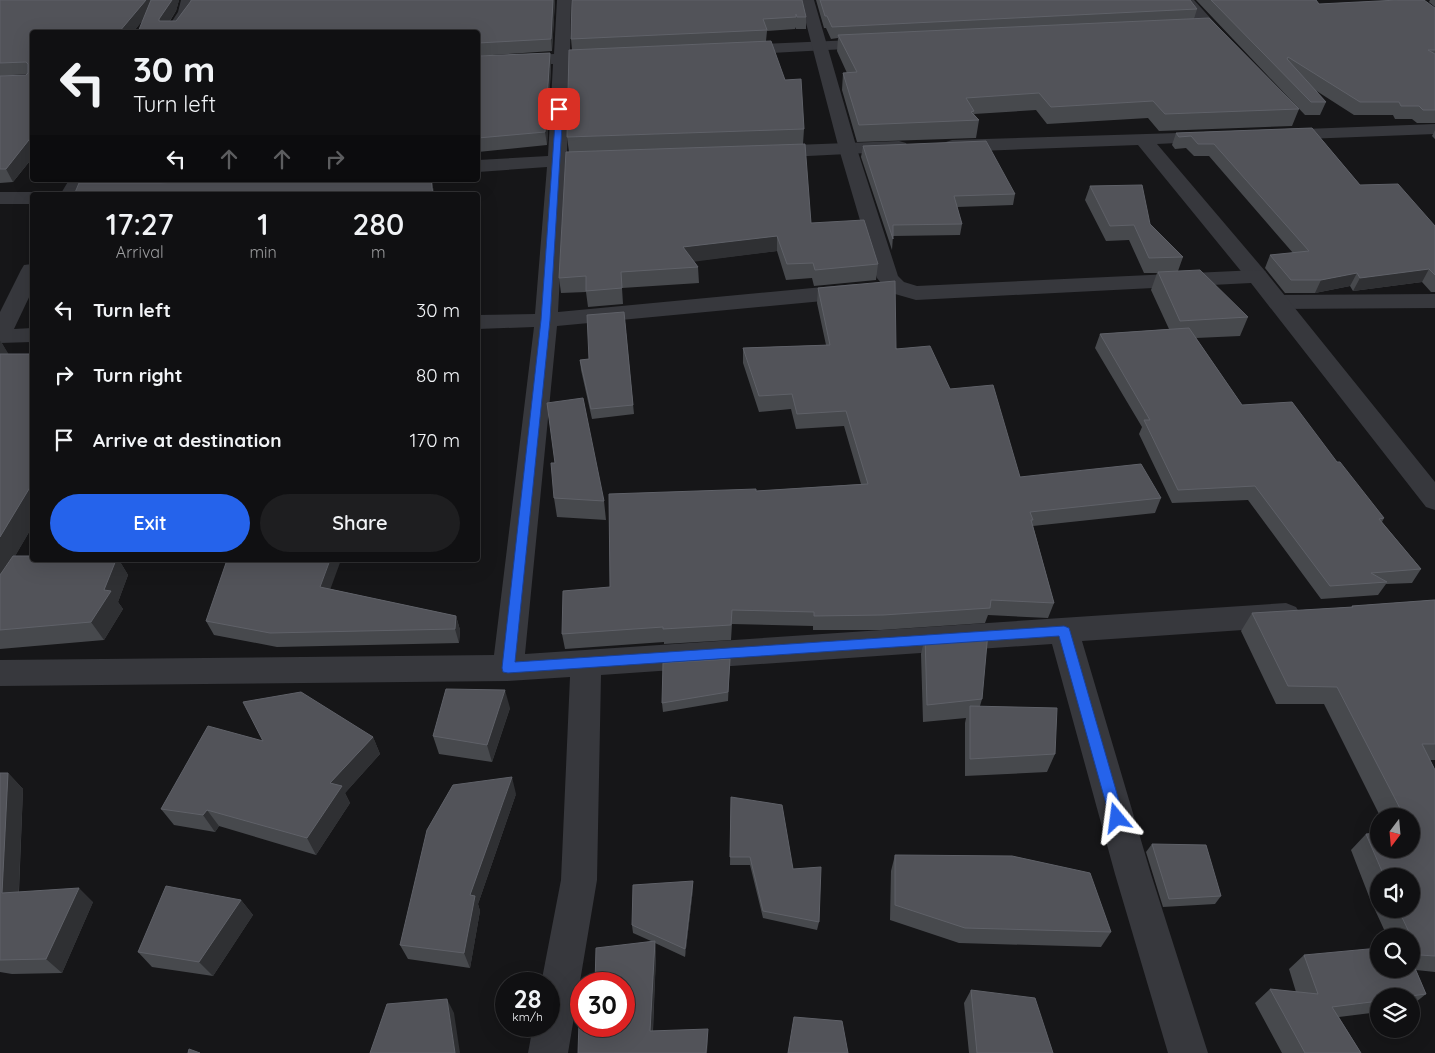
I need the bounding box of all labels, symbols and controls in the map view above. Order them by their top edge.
text: 30 m [133,47,215,91]
icon: left [50,50,115,115]
pin [538,88,580,130]
text: Turn left [133,90,216,118]
icon: arrive [545,95,573,123]
icon: left [162,145,190,173]
icon: ahead [215,145,243,173]
icon: ahead [268,145,296,173]
icon: right [321,145,349,173]
text: 17:27 [106,205,174,243]
text: 1 [257,205,269,243]
text: 280 [353,205,404,243]
text: Arrival [116,242,164,262]
text: min [249,242,277,262]
text: m [371,242,386,262]
icon: left [50,296,78,324]
text: Turn left [93,298,171,322]
text: 30 m [416,298,460,322]
icon: right [50,361,78,389]
text: Turn right [93,363,182,387]
text: 80 m [416,363,460,387]
icon: arrive [50,426,78,454]
text: Arrive at destination [93,428,282,452]
text: 170 m [409,428,460,452]
button: Exit [50,494,250,552]
button: Share [260,494,460,552]
position arrow [1090,791,1142,843]
north arrow [1370,808,1420,858]
map controls [1370,808,1420,1038]
button: sound [1370,868,1420,918]
button: search [1370,928,1420,978]
speed limit sign: 30 [570,972,635,1037]
text: 28 [514,983,541,1014]
button: layers [1370,988,1420,1038]
text: km/h [512,1009,543,1024]

